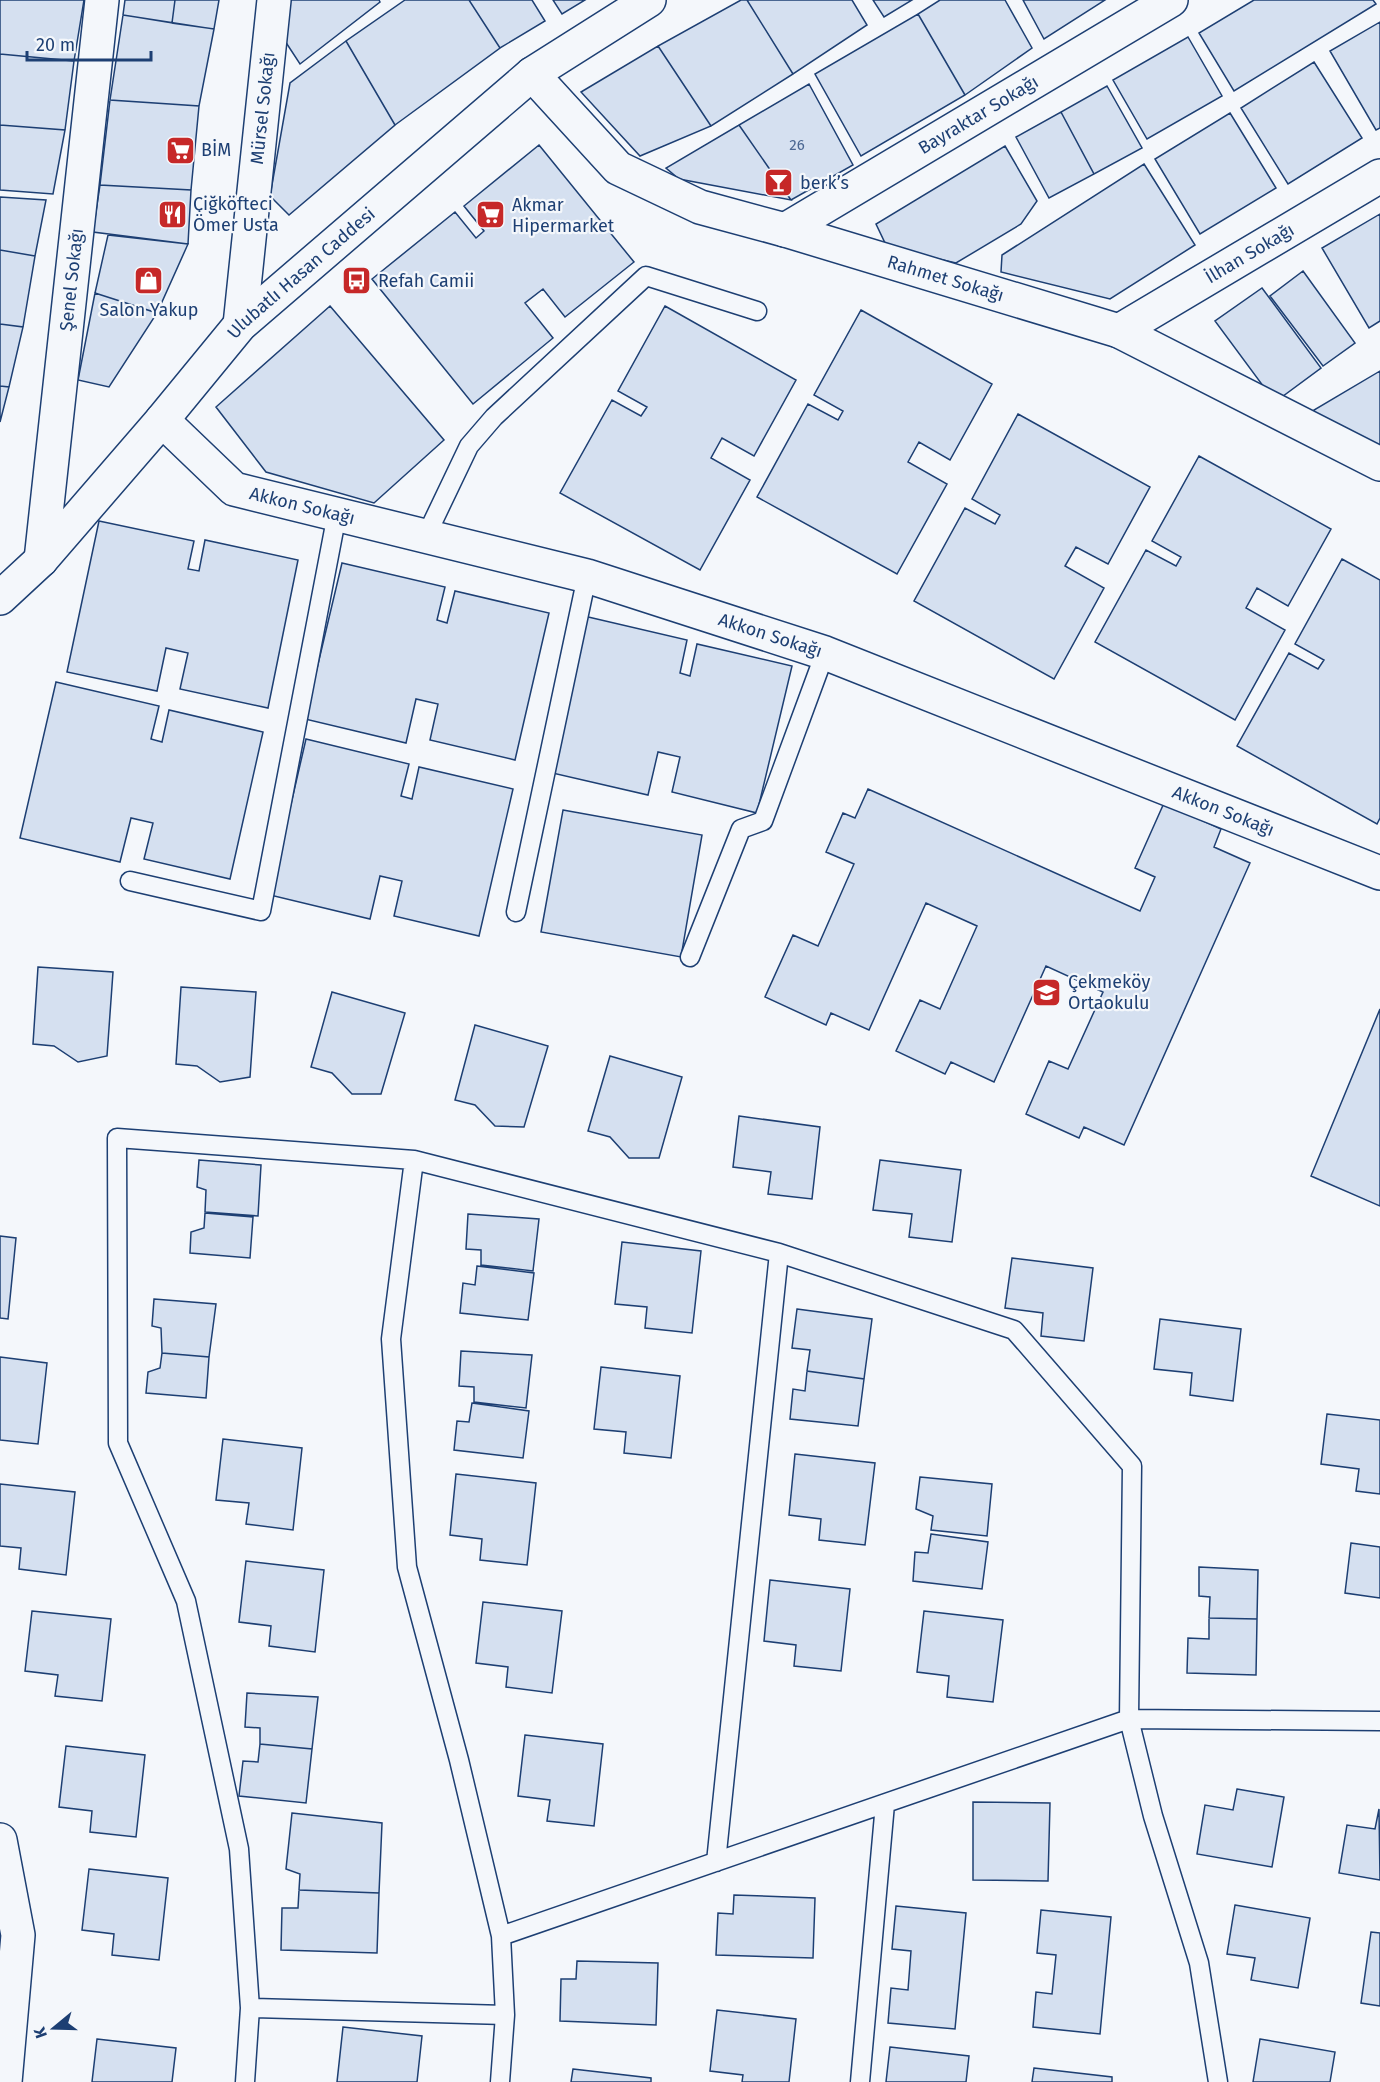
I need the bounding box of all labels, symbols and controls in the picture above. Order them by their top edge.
scale bar [27,24,152,62]
text: 20 m [36,34,75,56]
street label: Mürsel Sokağı [246,51,279,165]
street label: Bayraktar Sokağı [914,71,1042,159]
supermarket icon: BİM [164,134,196,166]
house number: 26 [789,136,805,154]
place label: BİM [201,139,231,161]
bar icon: berk’s [763,167,795,199]
place label: berk’s [800,172,849,194]
place label: Çiğköfteci Ömer Usta [193,193,279,236]
place label: Akmar Hipermarket [512,194,615,237]
restaurant icon: Çiğköfteci Ömer Usta [156,198,188,230]
supermarket icon: Akmar Hipermarket [475,199,507,231]
street label: Ulubatlı Hasan Caddesi [222,203,380,343]
street label: İlhan Sokağı [1201,218,1298,288]
street label: Şenel Sokağı [55,227,88,332]
street label: Rahmet Sokağı [884,251,1007,307]
shop icon: Salon Yakup [133,265,165,297]
bus stop icon: Refah Camii [341,265,373,297]
place label: Refah Camii [378,270,474,292]
place label: Salon Yakup [100,299,198,321]
street label: Akkon Sokağı [247,482,357,529]
street label: Akkon Sokağı [716,608,825,662]
street label: Akkon Sokağı [1169,781,1278,841]
place label: Çekmeköy Ortaokulu [1068,971,1150,1014]
school or university icon: Çekmeköy Ortaokulu [1031,976,1063,1008]
north arrow [24,1998,84,2058]
text: K [29,2024,51,2041]

